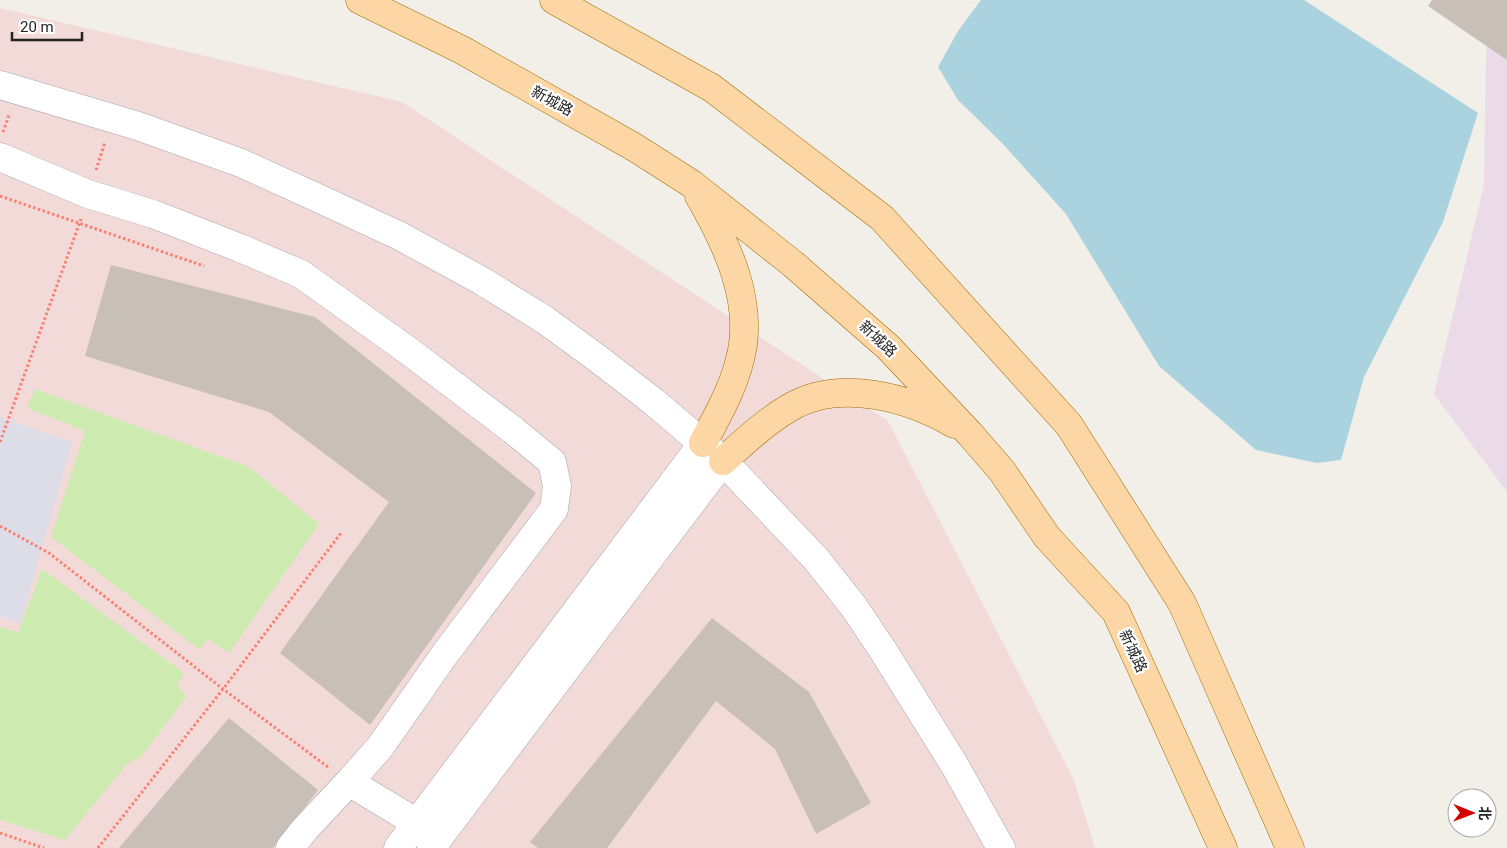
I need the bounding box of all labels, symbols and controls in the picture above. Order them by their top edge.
scale bar [12,10,82,42]
text: 20 m [20,18,54,36]
street label: 新城路 [528,82,576,120]
street label: 新城路 [855,317,901,361]
street label: 新城路 [1115,627,1151,675]
north arrow [1447,788,1497,838]
text: 北 [1477,806,1493,820]

